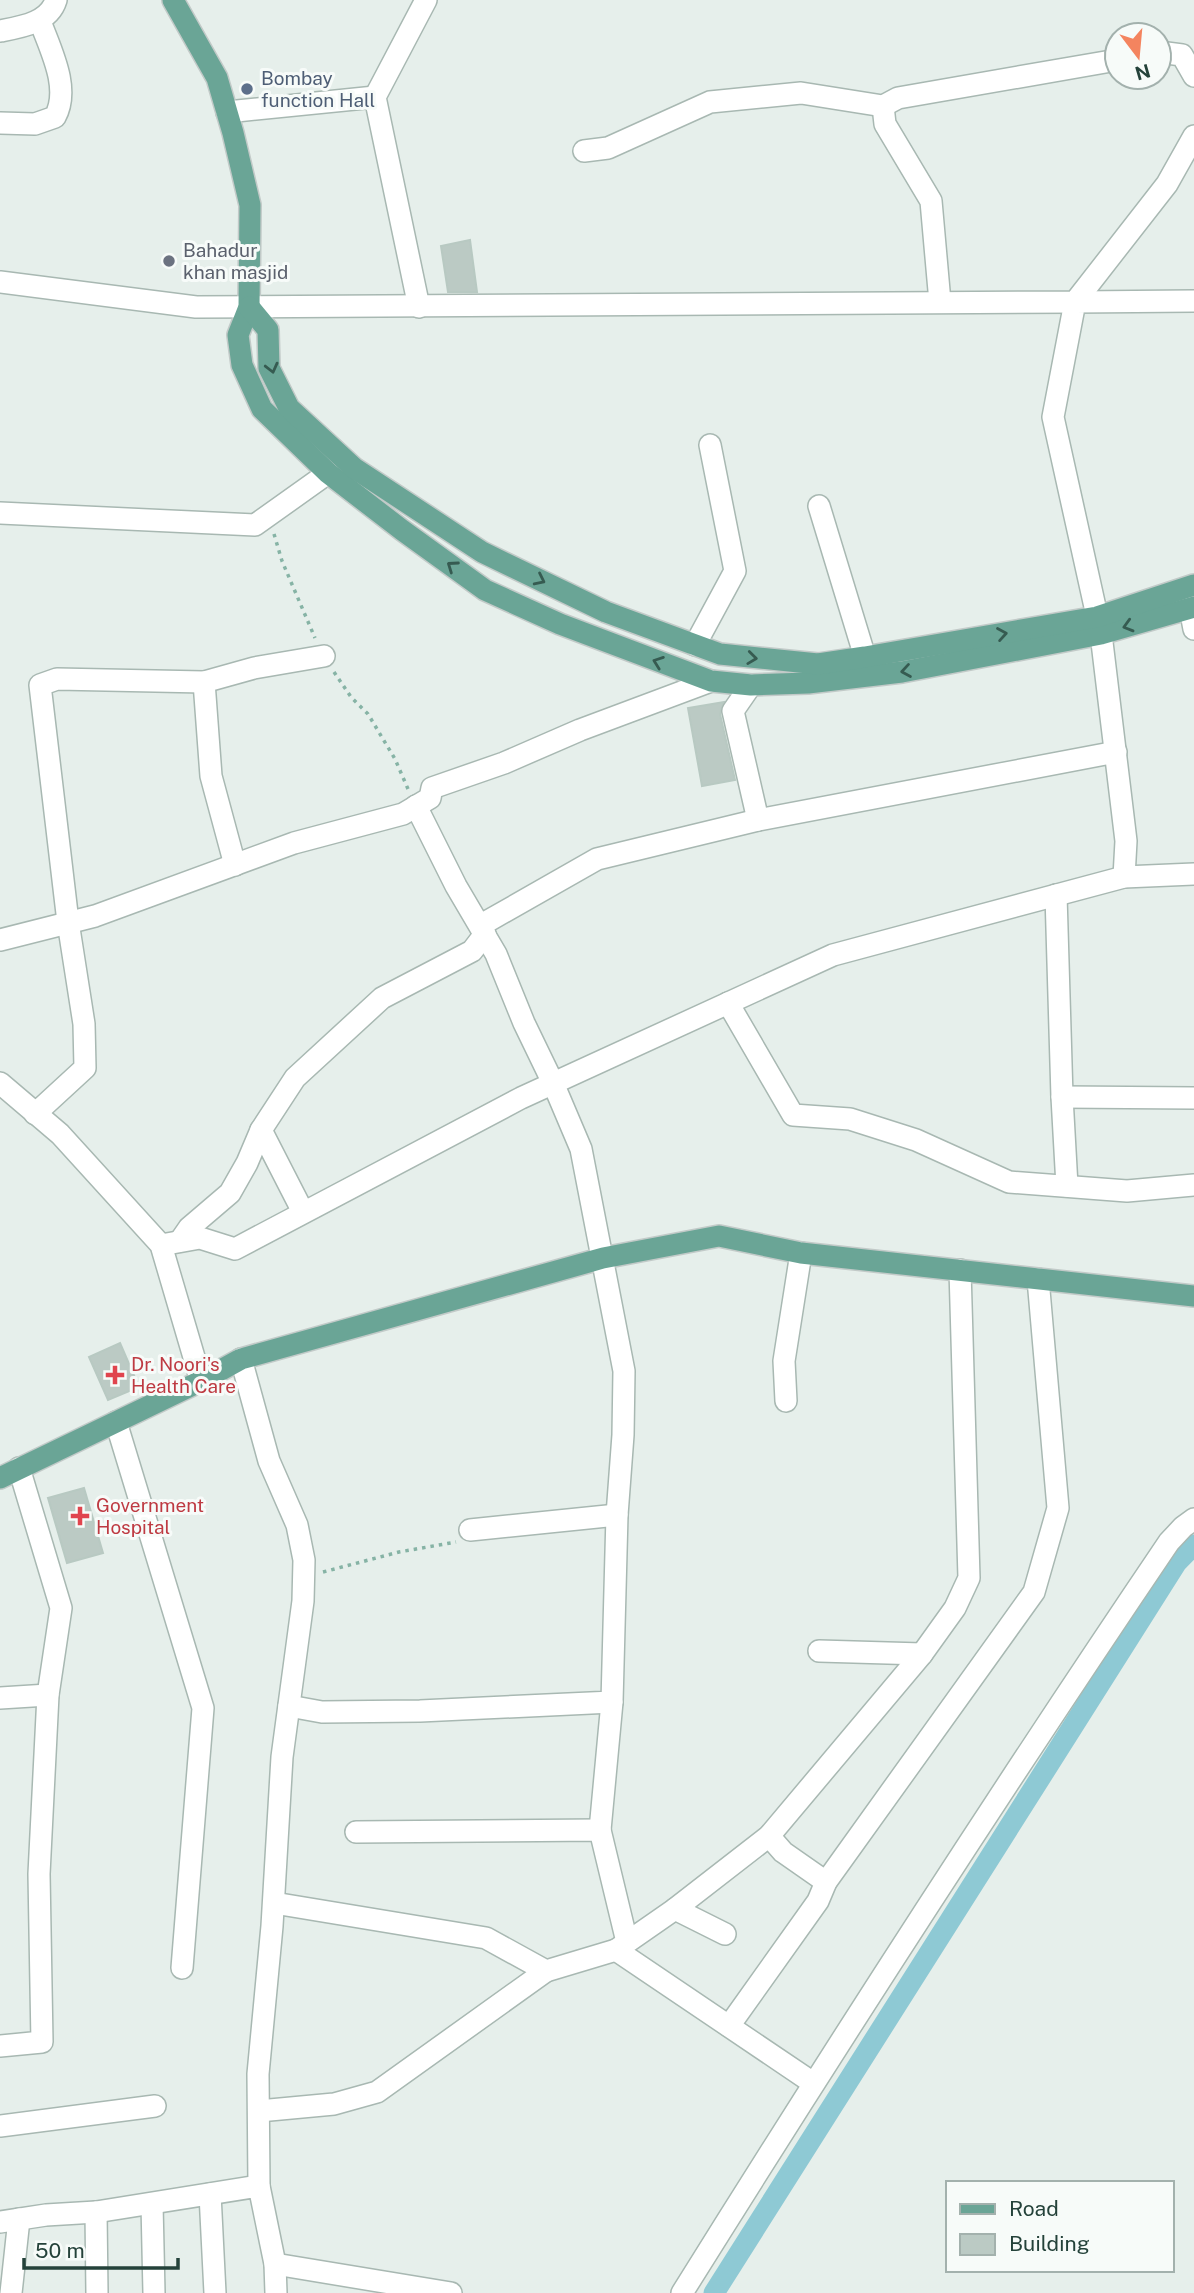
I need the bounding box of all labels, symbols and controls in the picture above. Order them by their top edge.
north arrow [1103,21,1173,91]
text: N [1133,60,1153,85]
place label: Bombay function Hall [261,67,375,111]
marker: Bombay function Hall [239,81,255,97]
place label: Bahadur khan masjid [183,239,288,283]
marker: Bahadur khan masjid [161,253,177,269]
one-way arrow [264,362,278,374]
one-way arrow [447,562,460,575]
one-way arrow [533,571,545,585]
one-way arrow [1123,618,1135,632]
one-way arrow [996,627,1008,642]
one-way arrow [747,650,758,665]
one-way arrow [652,656,664,670]
one-way arrow [900,663,911,678]
place label: Dr. Noori's Health Care [131,1353,236,1397]
marker: Dr. Noori's Health Care [105,1365,125,1385]
place label: Government Hospital [96,1494,204,1538]
marker: Government Hospital [70,1506,90,1526]
legend [946,2181,1173,2272]
text: Road [1009,2196,1059,2221]
scale bar [24,2226,178,2270]
text: Building [1009,2231,1090,2256]
text: 50 m [35,2238,85,2263]

